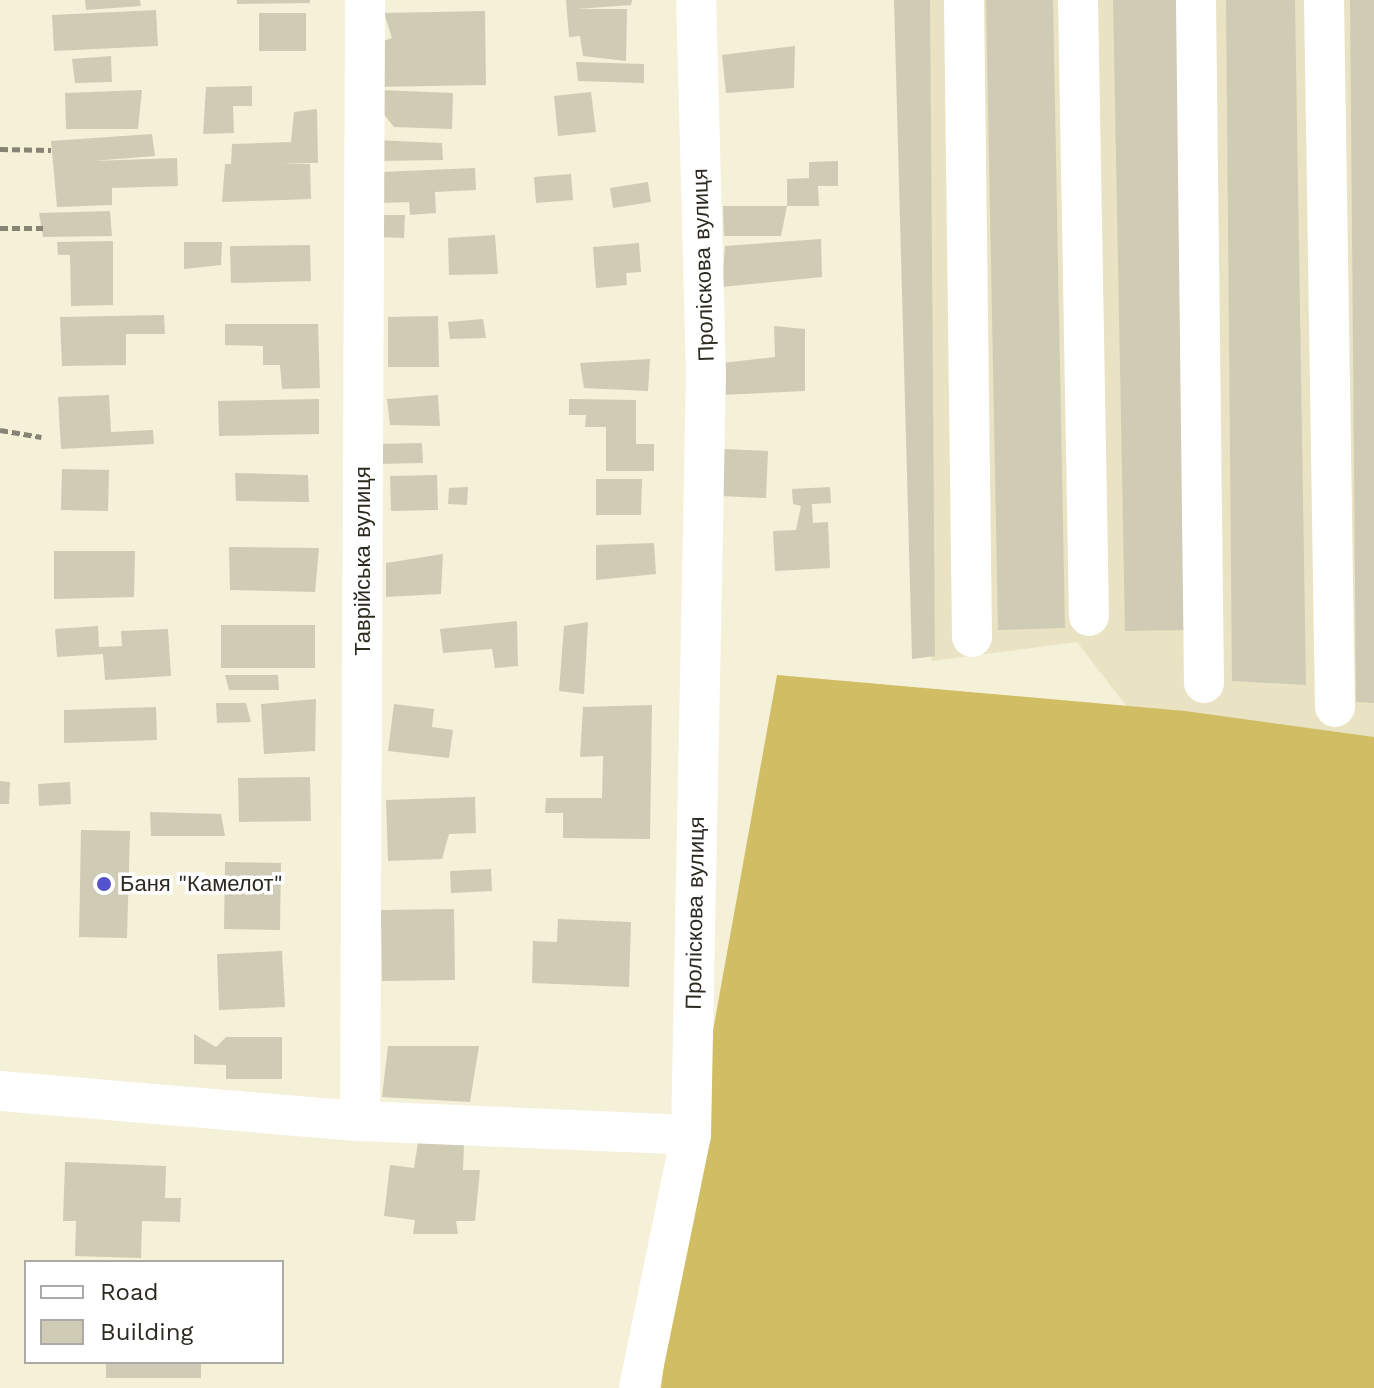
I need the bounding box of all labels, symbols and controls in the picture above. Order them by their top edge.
street label: Проліскова вулиця [686,168,720,362]
street label: Таврійська вулиця [350,466,376,656]
street label: Проліскова вулиця [680,816,710,1010]
place label: Баня "Камелот" [120,871,283,897]
marker: Баня "Камелот" [95,875,113,893]
legend [24,1260,284,1364]
text: Road [100,1278,159,1306]
text: Building [100,1318,193,1346]

